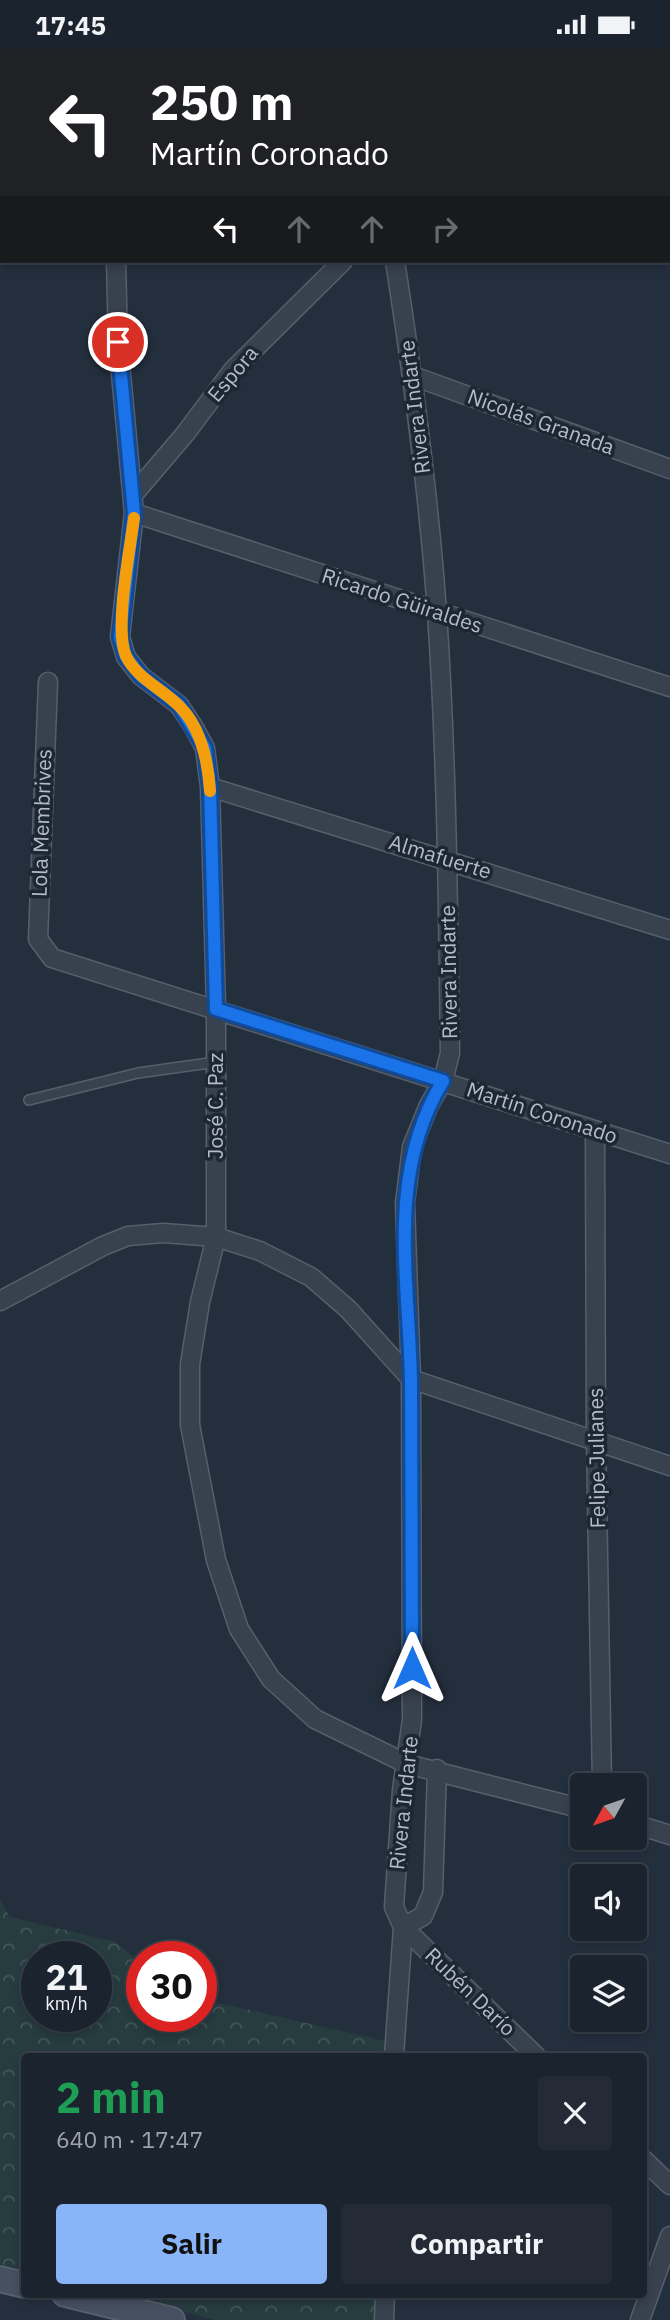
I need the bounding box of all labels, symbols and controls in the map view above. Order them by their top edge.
text: 17:45 [35,8,106,42]
text: 250 m [150,70,294,133]
icon: left [35,77,126,168]
text: Martín Coronado [150,132,389,174]
icon: left [207,210,245,248]
icon: ahead [280,210,318,248]
icon: ahead [353,210,391,248]
icon: right [426,210,464,248]
pin [88,312,148,372]
icon: arrive [99,323,137,361]
street label: Espora [201,339,264,407]
street label: Rivera Indarte [392,339,436,476]
street label: Nicolás Granada [464,382,619,461]
street label: Ricardo Güiraldes [318,561,486,639]
street label: Lola Membrives [24,749,58,897]
street label: Almafuerte [386,827,495,885]
street label: Rivera Indarte [433,905,463,1040]
street label: José C. Paz [201,1053,229,1159]
street label: Martín Coronado [463,1075,621,1150]
street label: Felipe Julianes [581,1387,611,1529]
position arrow [375,1631,449,1705]
street label: Rivera Indarte [382,1735,424,1871]
north arrow [570,1773,648,1850]
map controls [570,1773,647,2032]
button: sound [570,1864,647,1941]
speed limit sign: 30 [126,1941,217,2032]
street label: Rubén Darío [419,1941,522,2042]
text: 21 [45,1954,88,2000]
button: layers [570,1955,647,2032]
text: km/h [45,1992,88,2015]
text: 2 min [56,2070,166,2125]
button: close [538,2076,612,2150]
text: 640 m · 17:47 [56,2124,203,2154]
button: Salir [56,2204,327,2284]
button: Compartir [341,2204,612,2284]

